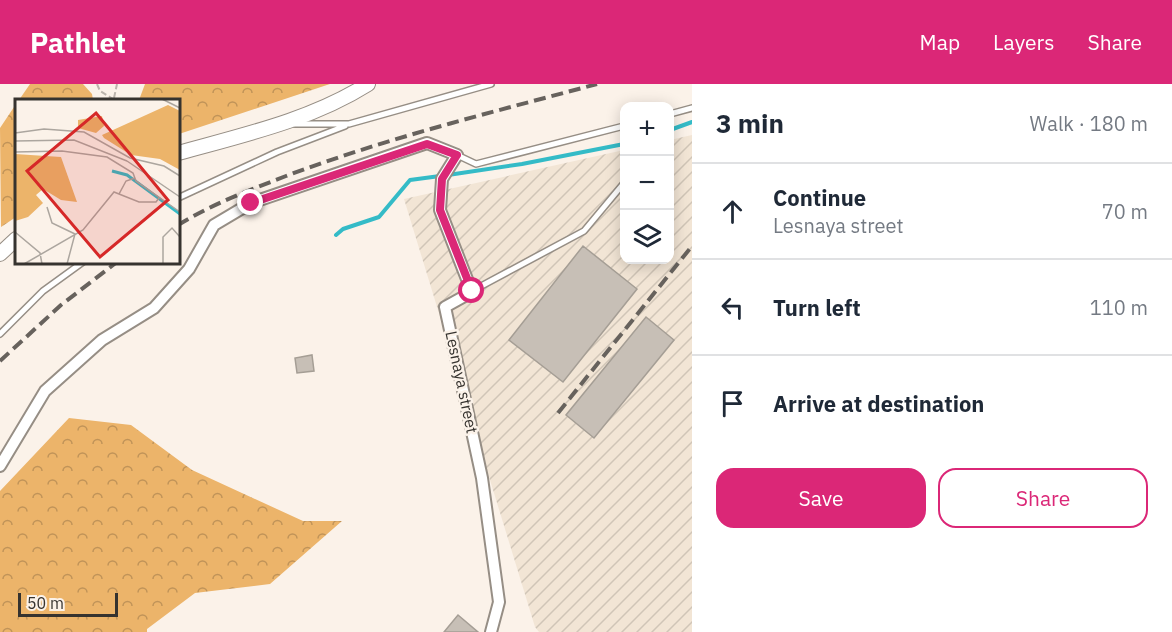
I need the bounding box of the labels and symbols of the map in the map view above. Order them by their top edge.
inset map [15,99,180,264]
route end [237,189,263,215]
route start [458,277,484,303]
street label: Lesnaya street [441,329,483,435]
scale bar [18,590,118,618]

